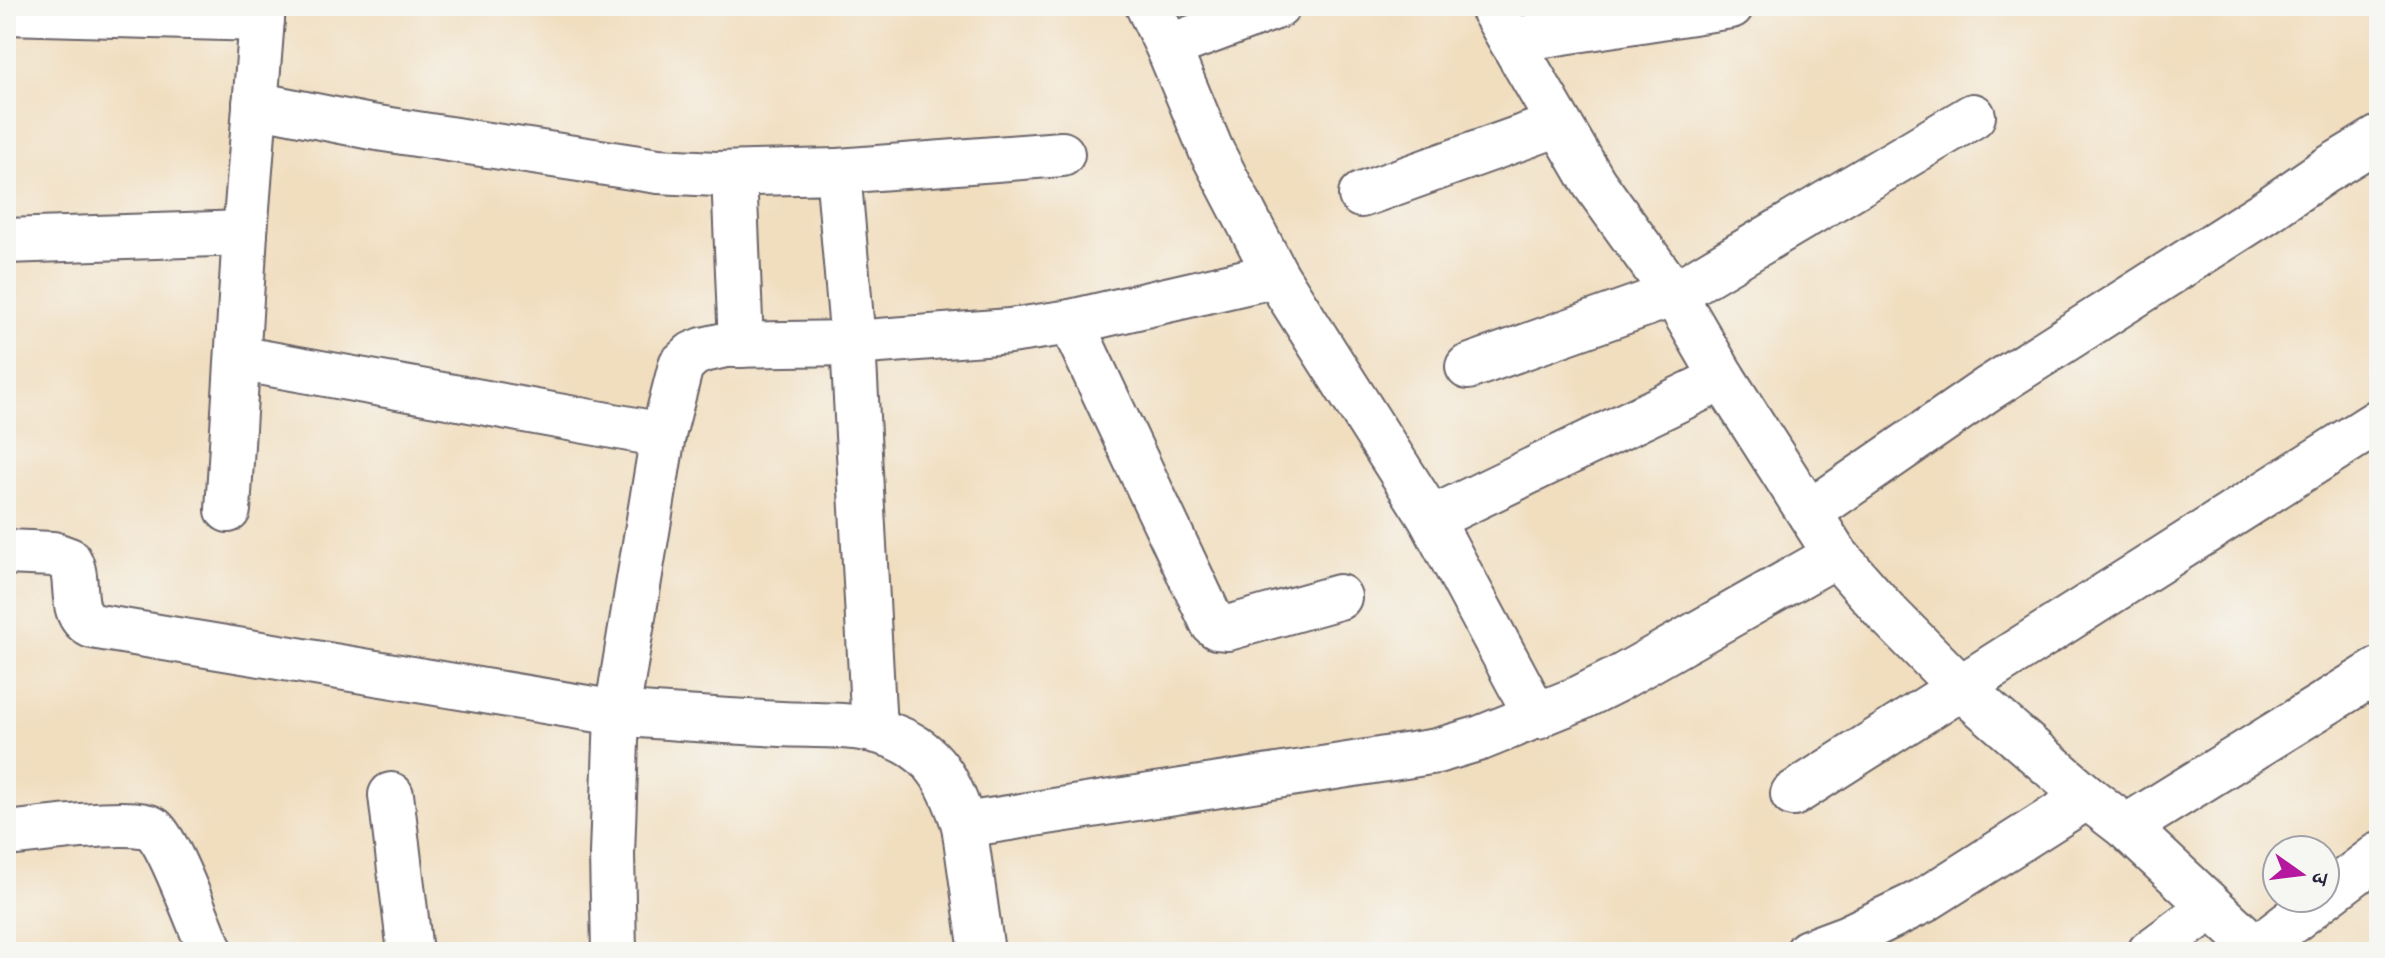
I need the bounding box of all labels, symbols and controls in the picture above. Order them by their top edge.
north arrow [2261,834,2341,914]
text: उ [2303,868,2338,890]

